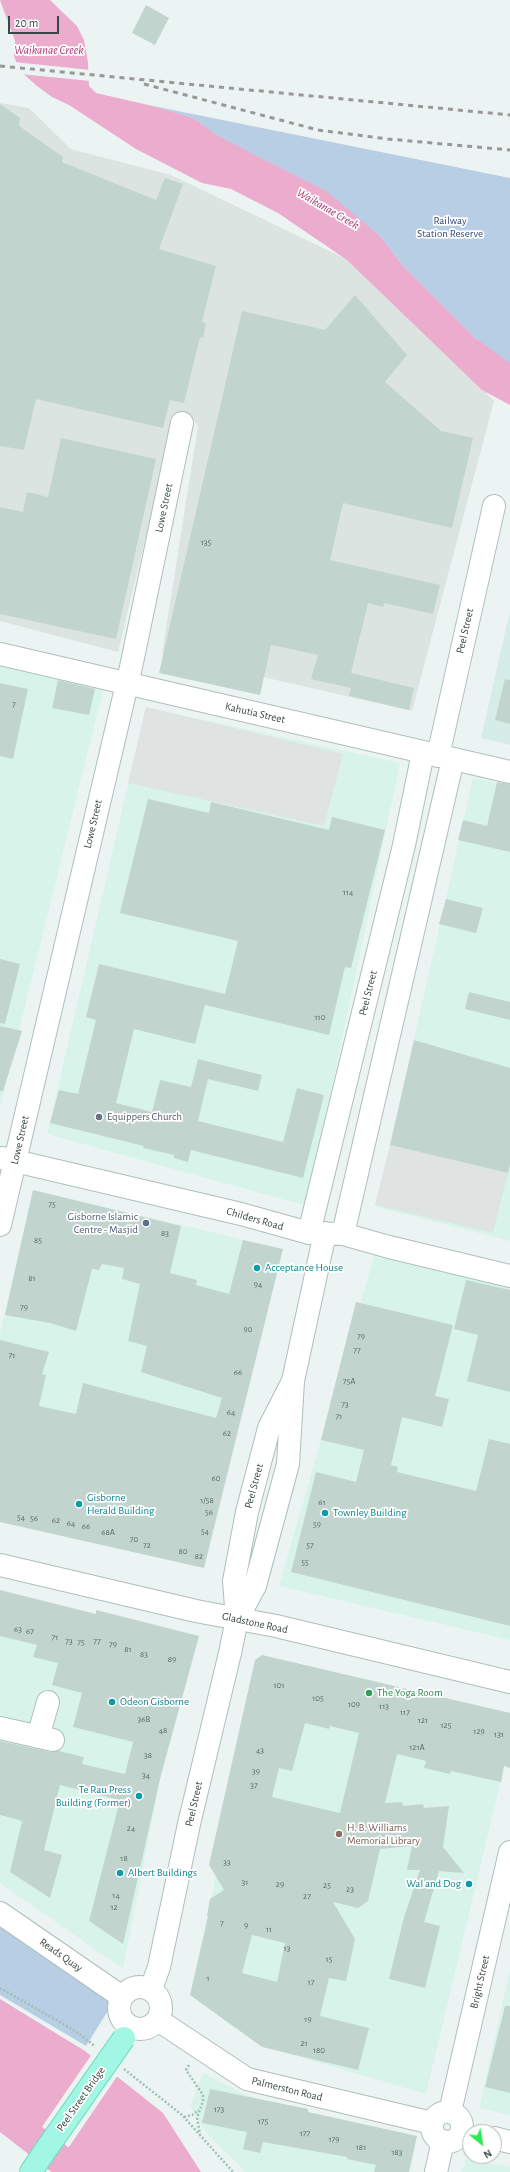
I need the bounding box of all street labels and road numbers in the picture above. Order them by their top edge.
street label: Lowe Street [152,482,176,534]
street label: Peel Street [453,607,477,655]
street label: Kahutia Street [224,700,286,726]
street label: Lowe Street [81,798,105,850]
street label: Peel Street [356,969,380,1017]
street label: Lowe Street [8,1114,32,1166]
street label: Childers Road [225,1205,285,1233]
street label: Peel Street [242,1462,266,1510]
street label: Gladstone Road [221,1610,289,1636]
street label: Peel Street [182,1780,206,1828]
street label: Reads Quay [37,1935,85,1975]
street label: Bright Street [467,1954,493,2010]
street label: Peel Street Bridge [54,2064,108,2134]
street label: Palmerston Road [250,2074,324,2104]

